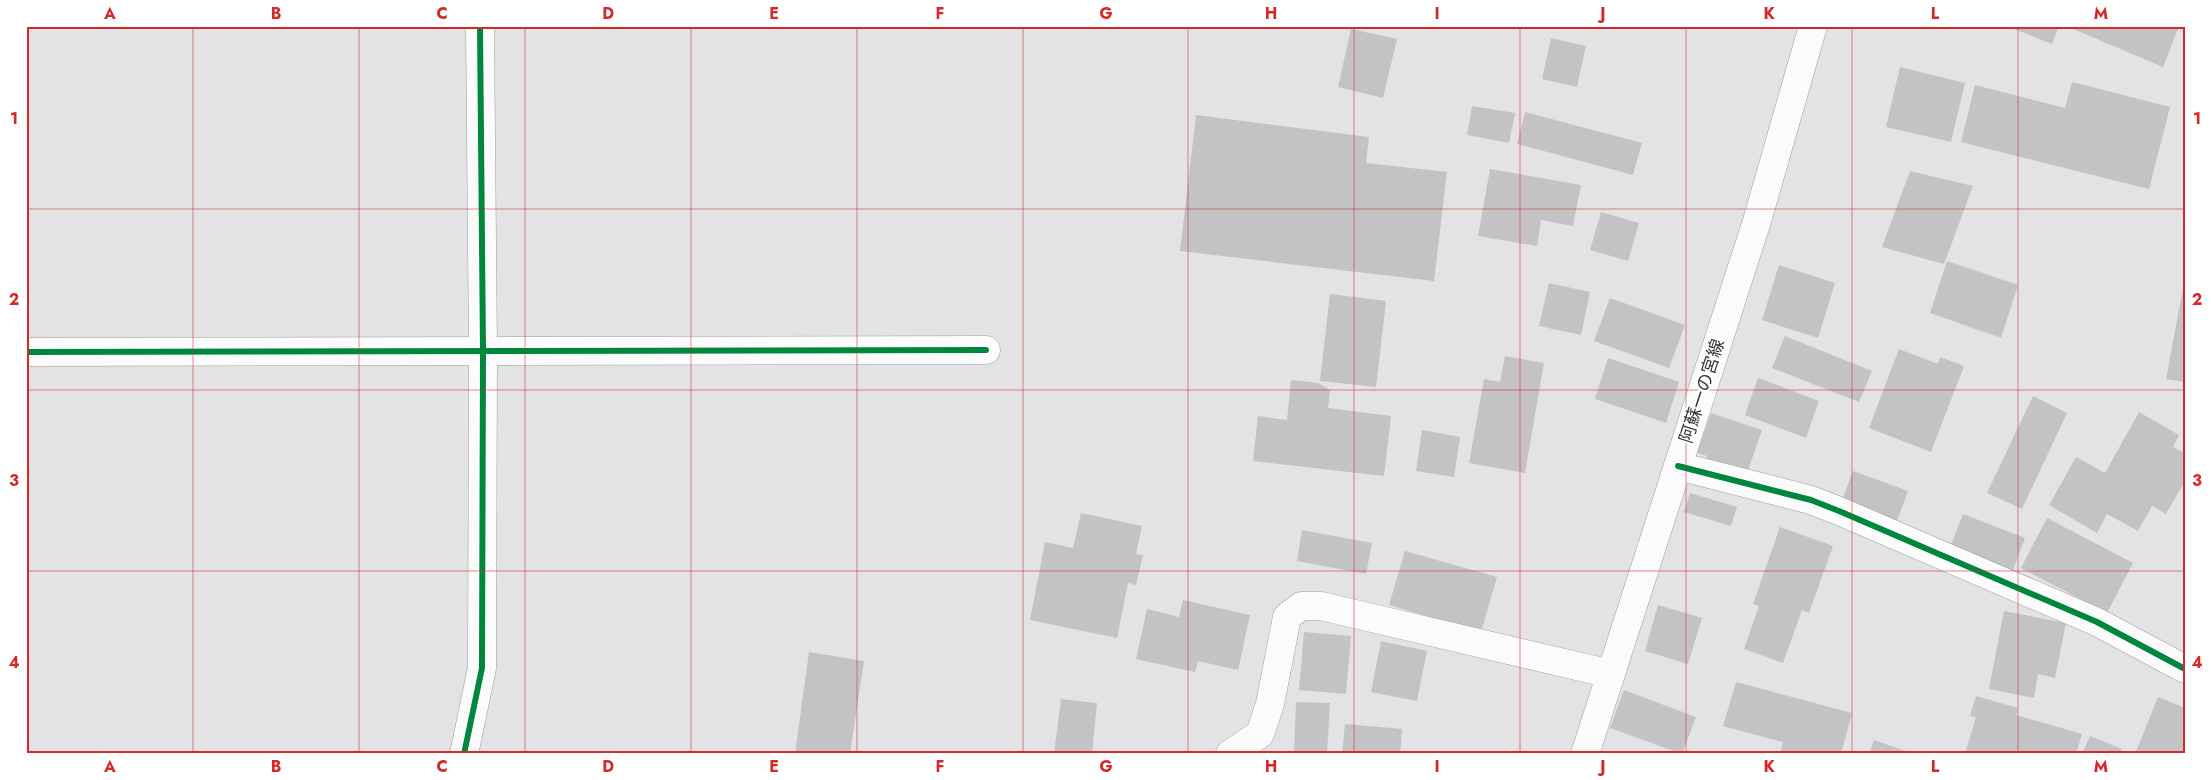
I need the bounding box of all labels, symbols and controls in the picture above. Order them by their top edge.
text: A [103,2,116,25]
text: B [271,2,281,25]
text: C [436,2,448,25]
text: D [602,2,614,25]
text: E [769,2,779,25]
text: F [936,2,944,25]
text: G [1099,2,1113,25]
text: H [1265,2,1277,25]
text: I [1434,2,1440,25]
text: J [1597,2,1606,25]
text: K [1763,2,1775,25]
text: L [1931,2,1940,25]
text: M [2094,2,2108,25]
text: 1 [10,107,18,130]
text: 1 [2193,107,2201,130]
text: 2 [9,288,19,311]
text: 2 [2192,288,2202,311]
street label: 阿蘇一の宮線 [1673,336,1731,446]
text: 3 [9,469,19,492]
text: 3 [2192,469,2202,492]
text: 4 [8,651,20,674]
text: 4 [2191,651,2203,674]
text: A [103,755,116,778]
text: B [271,755,281,778]
text: C [436,755,448,778]
text: D [602,755,614,778]
text: E [769,755,779,778]
text: F [936,755,944,778]
text: G [1099,755,1113,778]
text: H [1265,755,1277,778]
text: I [1434,755,1440,778]
text: J [1597,755,1606,778]
text: K [1763,755,1775,778]
text: L [1931,755,1940,778]
text: M [2094,755,2108,778]

